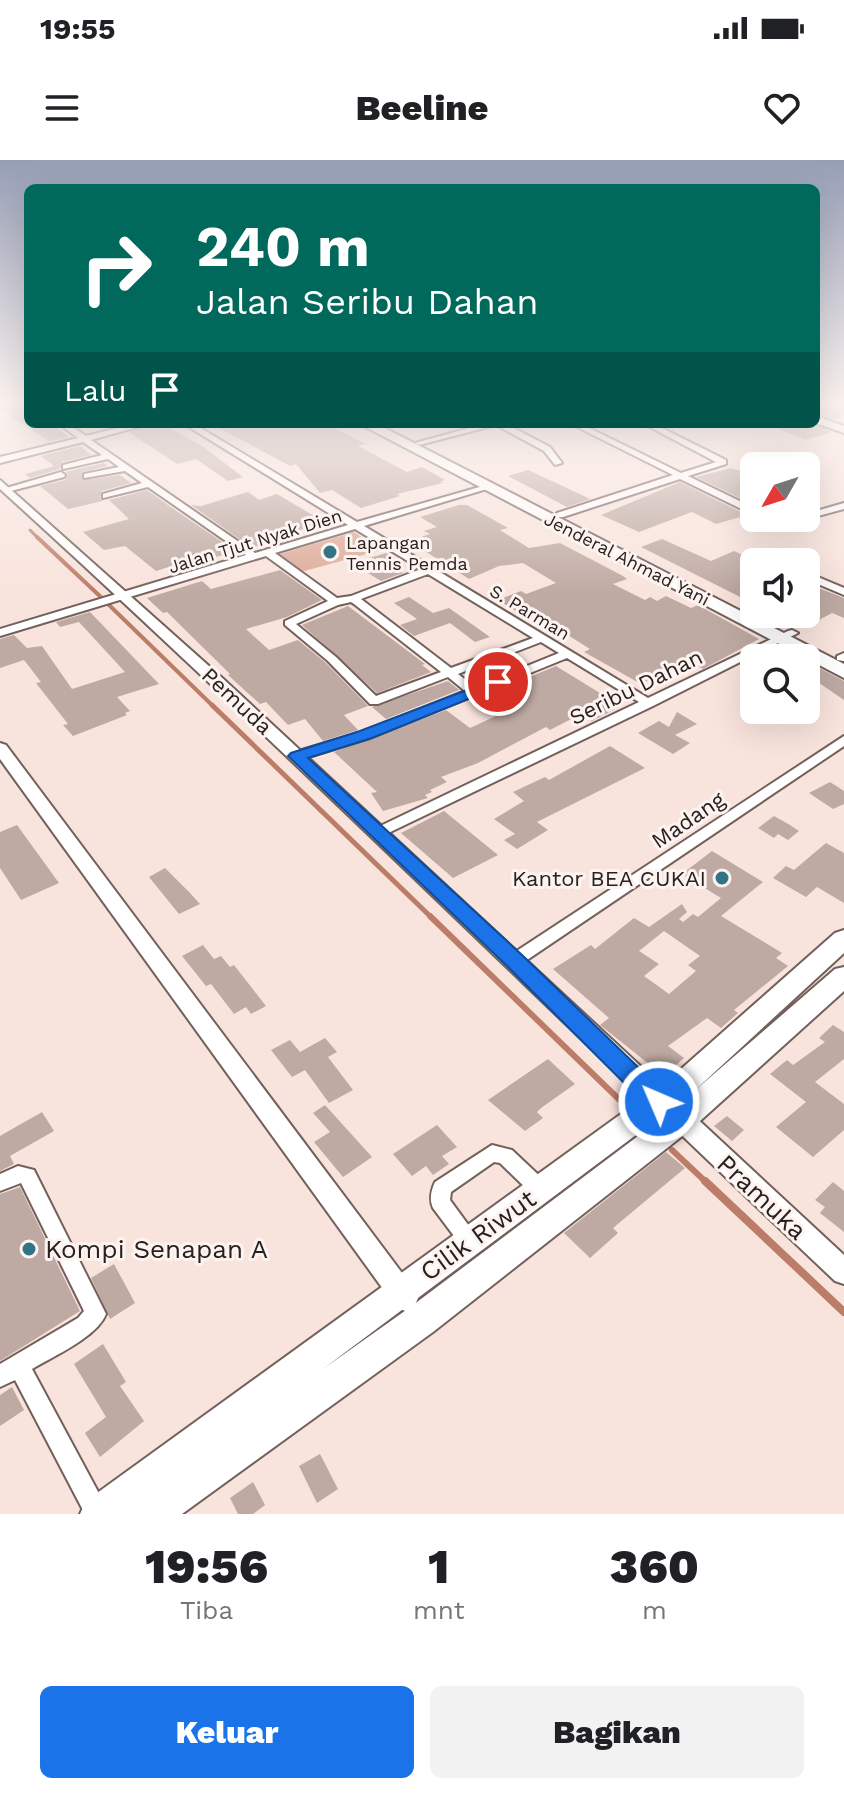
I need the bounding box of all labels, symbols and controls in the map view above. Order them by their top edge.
text: 19:55 [40,11,115,46]
icon: menu [40,86,84,130]
icon: heart [760,86,804,130]
text: Beeline [356,87,488,129]
text: 240 m [196,214,370,280]
icon: right [64,216,168,320]
text: Jalan Seribu Dahan [196,281,539,323]
icon: arrive [143,368,187,412]
text: Lalu [64,373,127,408]
north arrow [740,452,820,532]
map controls [740,452,820,724]
street label: Jalan Tjut Nyak Dien [166,505,344,577]
street label: Jenderal Ahmad Yani [541,508,713,610]
place label: Lapangan Tennis Pemda [346,532,468,574]
marker: Lapangan Tennis Pemda [321,543,339,561]
button: sound [740,548,820,628]
street label: S. Parman [486,580,574,644]
street label: Seribu Dahan [566,644,706,730]
button: search [740,644,820,724]
pin [464,648,532,716]
icon: arrive [476,660,520,704]
street label: Pemuda [197,662,277,740]
street label: Madang [647,786,730,853]
place label: Kantor BEA CUKAI [512,866,706,891]
marker: Kantor BEA CUKAI [713,869,731,887]
position arrow [617,1060,701,1144]
street label: Pramuka [711,1148,813,1246]
street label: Cilik Riwut [414,1183,542,1287]
place label: Kompi Senapan A [45,1234,268,1264]
marker: Kompi Senapan A [20,1240,38,1258]
text: 19:56 [145,1538,268,1595]
text: 1 [428,1538,450,1595]
text: 360 [609,1538,699,1595]
text: Tiba [180,1595,233,1625]
text: mnt [413,1595,465,1625]
text: m [642,1595,667,1625]
button: Keluar [40,1686,414,1778]
button: Bagikan [430,1686,804,1778]

